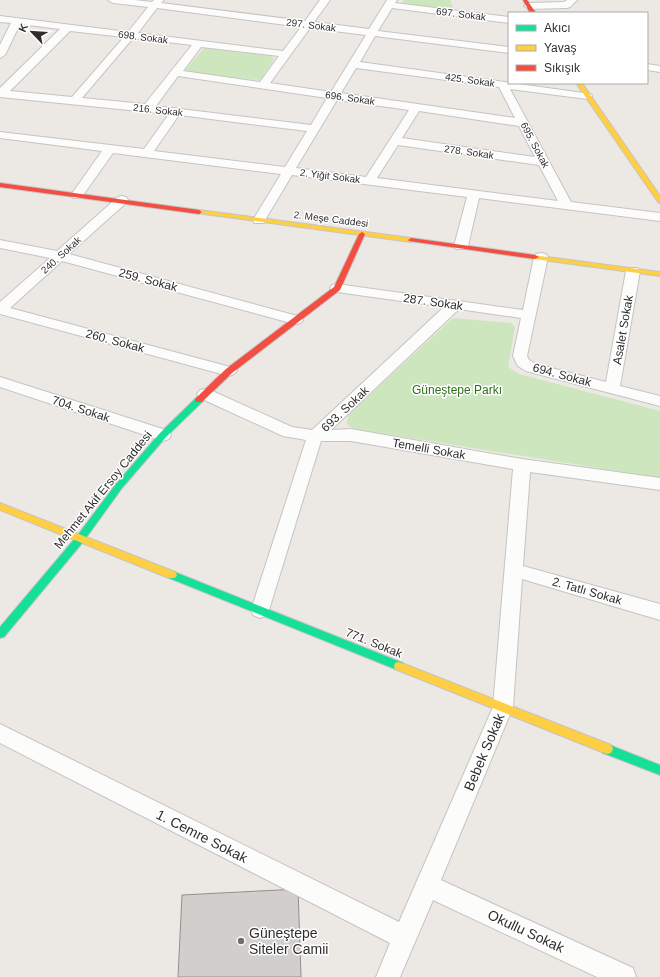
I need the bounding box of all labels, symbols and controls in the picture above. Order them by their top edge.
street label: 697. Sokak [435,5,487,23]
north arrow [12,12,52,52]
legend [508,12,648,84]
street label: 297. Sokak [285,16,337,34]
text: Akıcı [544,21,571,35]
text: K [16,22,30,34]
street label: 698. Sokak [117,28,169,46]
text: Yavaş [544,41,576,55]
text: Sıkışık [544,61,581,75]
street label: 425. Sokak [444,71,497,89]
street label: 696. Sokak [324,89,377,107]
street label: 216. Sokak [133,102,184,118]
street label: 695. Sokak [518,120,552,171]
street label: 278. Sokak [443,143,496,161]
street label: 2. Yiğit Sokak [299,167,362,185]
street label: 2. Meşe Caddesi [293,209,369,229]
street label: 240. Sokak [39,234,84,276]
street label: 259. Sokak [117,265,180,295]
street label: 287. Sokak [402,291,465,313]
street label: Asalet Sokak [610,293,636,366]
street label: 260. Sokak [84,326,147,356]
street label: 694. Sokak [531,360,594,390]
street label: 693. Sokak [318,383,372,435]
park label: Güneştepe Parkı [412,383,502,397]
street label: 704. Sokak [50,393,113,425]
street label: Mehmet Akif Ersoy Caddesi [51,428,155,552]
street label: Temelli Sokak [391,436,468,462]
street label: 2. Tatlı Sokak [551,574,624,608]
street label: 771. Sokak [344,625,405,661]
street label: Bebek Sokak [461,710,508,793]
street label: 1. Cemre Sokak [154,806,251,866]
street label: Okullu Sokak [485,906,568,956]
place label: Güneştepe Siteler Camii [249,925,328,957]
marker: Güneştepe Siteler Camii [236,936,246,946]

